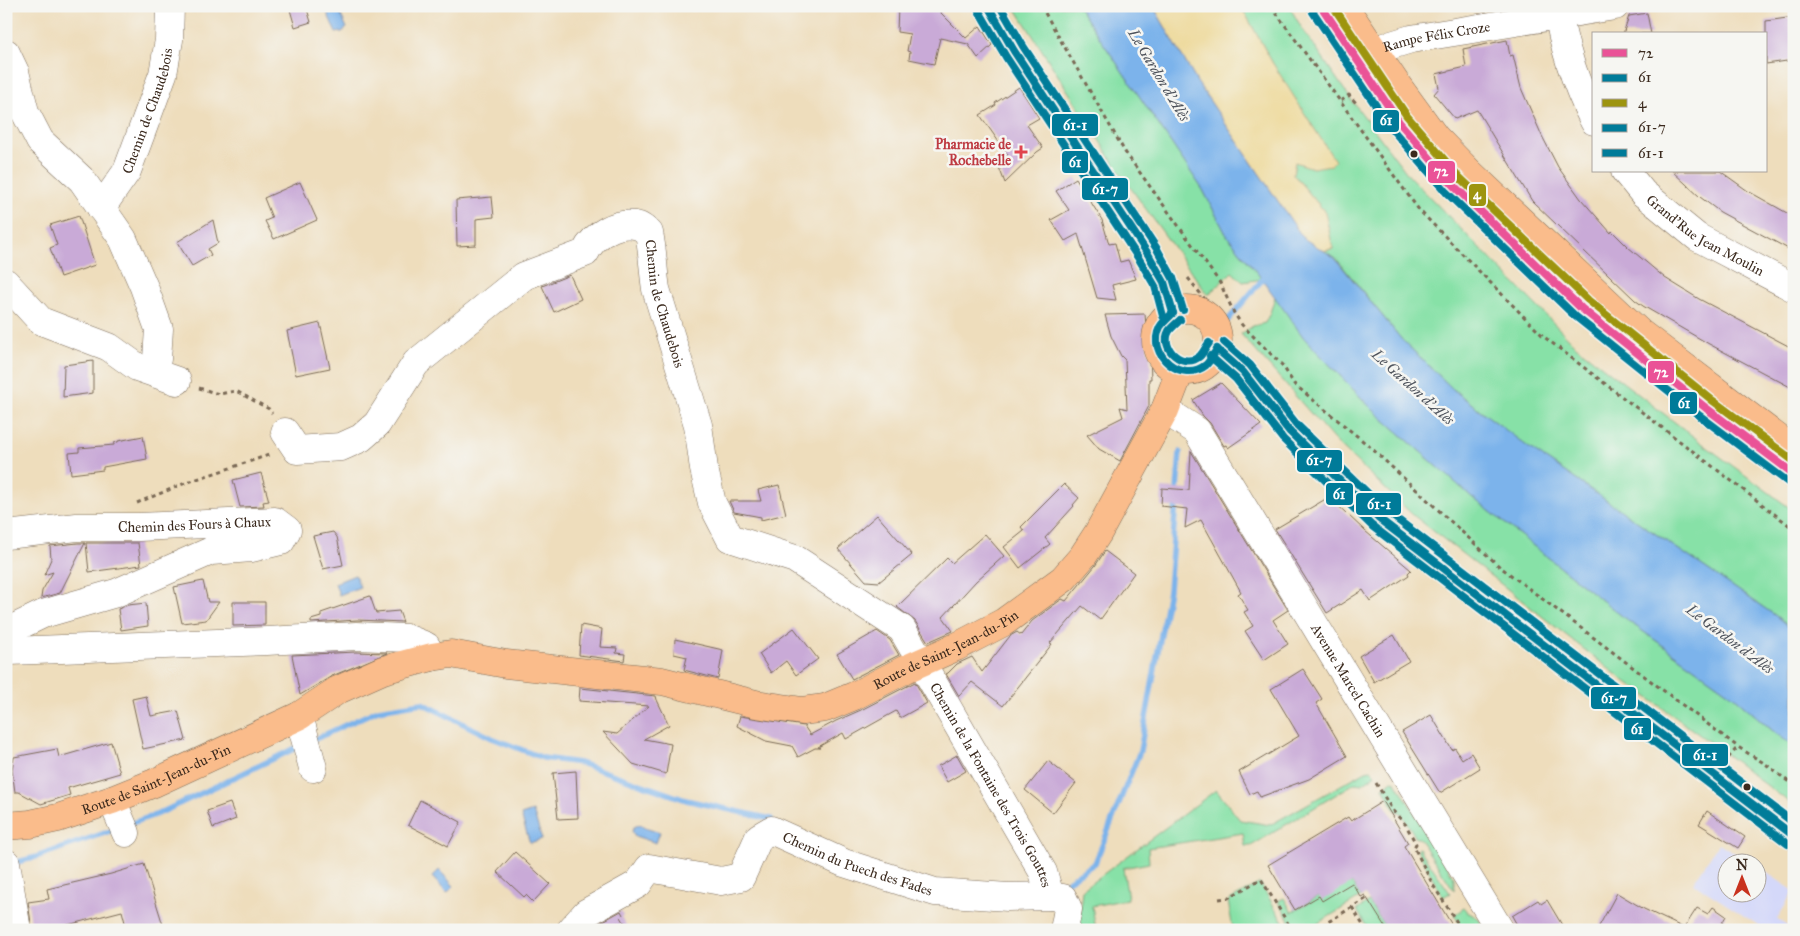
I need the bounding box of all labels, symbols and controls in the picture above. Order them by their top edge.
street label: Rampe Félix Croze [1381,18,1492,56]
water label: Le Gardon d'Alès [1124,25,1194,125]
legend [1592,32,1768,172]
text: 72 [1638,44,1654,62]
street label: Chemin de Chaudebois [118,47,176,176]
text: 61 [1638,68,1652,86]
text: 4 [1638,94,1647,112]
line badge: 61 [1372,109,1400,133]
text: 61 [1380,112,1393,129]
line badge: 61-1 [1051,113,1099,137]
text: 61-1 [1063,117,1087,134]
text: 61-7 [1638,118,1666,136]
place label: Pharmacie de Rochebelle [935,136,1011,169]
text: 61-1 [1638,144,1664,162]
marker: Pharmacie de Rochebelle [1015,146,1027,158]
unlabelled marker [1409,149,1419,159]
line badge: 61 [1061,150,1089,174]
text: 61 [1069,154,1082,171]
line badge: 72 [1427,160,1456,184]
text: 72 [1434,163,1449,180]
line badge: 61-7 [1081,177,1129,201]
text: 61-7 [1092,181,1118,198]
line badge: 4 [1468,183,1487,207]
text: 4 [1473,186,1482,204]
street label: Grand'Rue Jean Moulin [1643,191,1767,279]
street label: Chemin de Chaudebois [642,238,688,370]
water label: Le Gardon d'Alès [1367,345,1458,429]
line badge: 72 [1647,360,1675,384]
text: 72 [1654,364,1669,381]
line badge: 61 [1669,391,1698,415]
text: 61 [1678,395,1691,412]
line badge: 61-7 [1296,449,1343,473]
text: 61-7 [1306,452,1332,469]
line badge: 61 [1325,482,1354,506]
text: 61 [1333,486,1346,503]
line badge: 61-1 [1355,492,1402,516]
text: 61-1 [1367,496,1391,513]
street label: Chemin des Fours à Chaux [118,513,272,536]
water label: Le Gardon d'Alès [1682,600,1778,678]
street label: Route de Saint-Jean-du-Pin [870,606,1022,693]
street label: Avenue Marcel Cachin [1307,620,1390,741]
street label: Chemin de la Fontaine des Trois Gouttes [926,679,1055,889]
line badge: 61-7 [1590,686,1637,710]
text: 61-7 [1601,690,1627,707]
line badge: 61 [1623,717,1652,741]
text: 61 [1631,721,1644,738]
street label: Route de Saint-Jean-du-Pin [79,740,234,818]
line badge: 61-1 [1681,743,1729,767]
text: 61-1 [1693,747,1717,764]
unlabelled marker [1742,782,1752,792]
street label: Chemin du Puech des Fades [780,828,934,899]
north arrow [1718,854,1768,904]
text: N [1736,857,1748,874]

